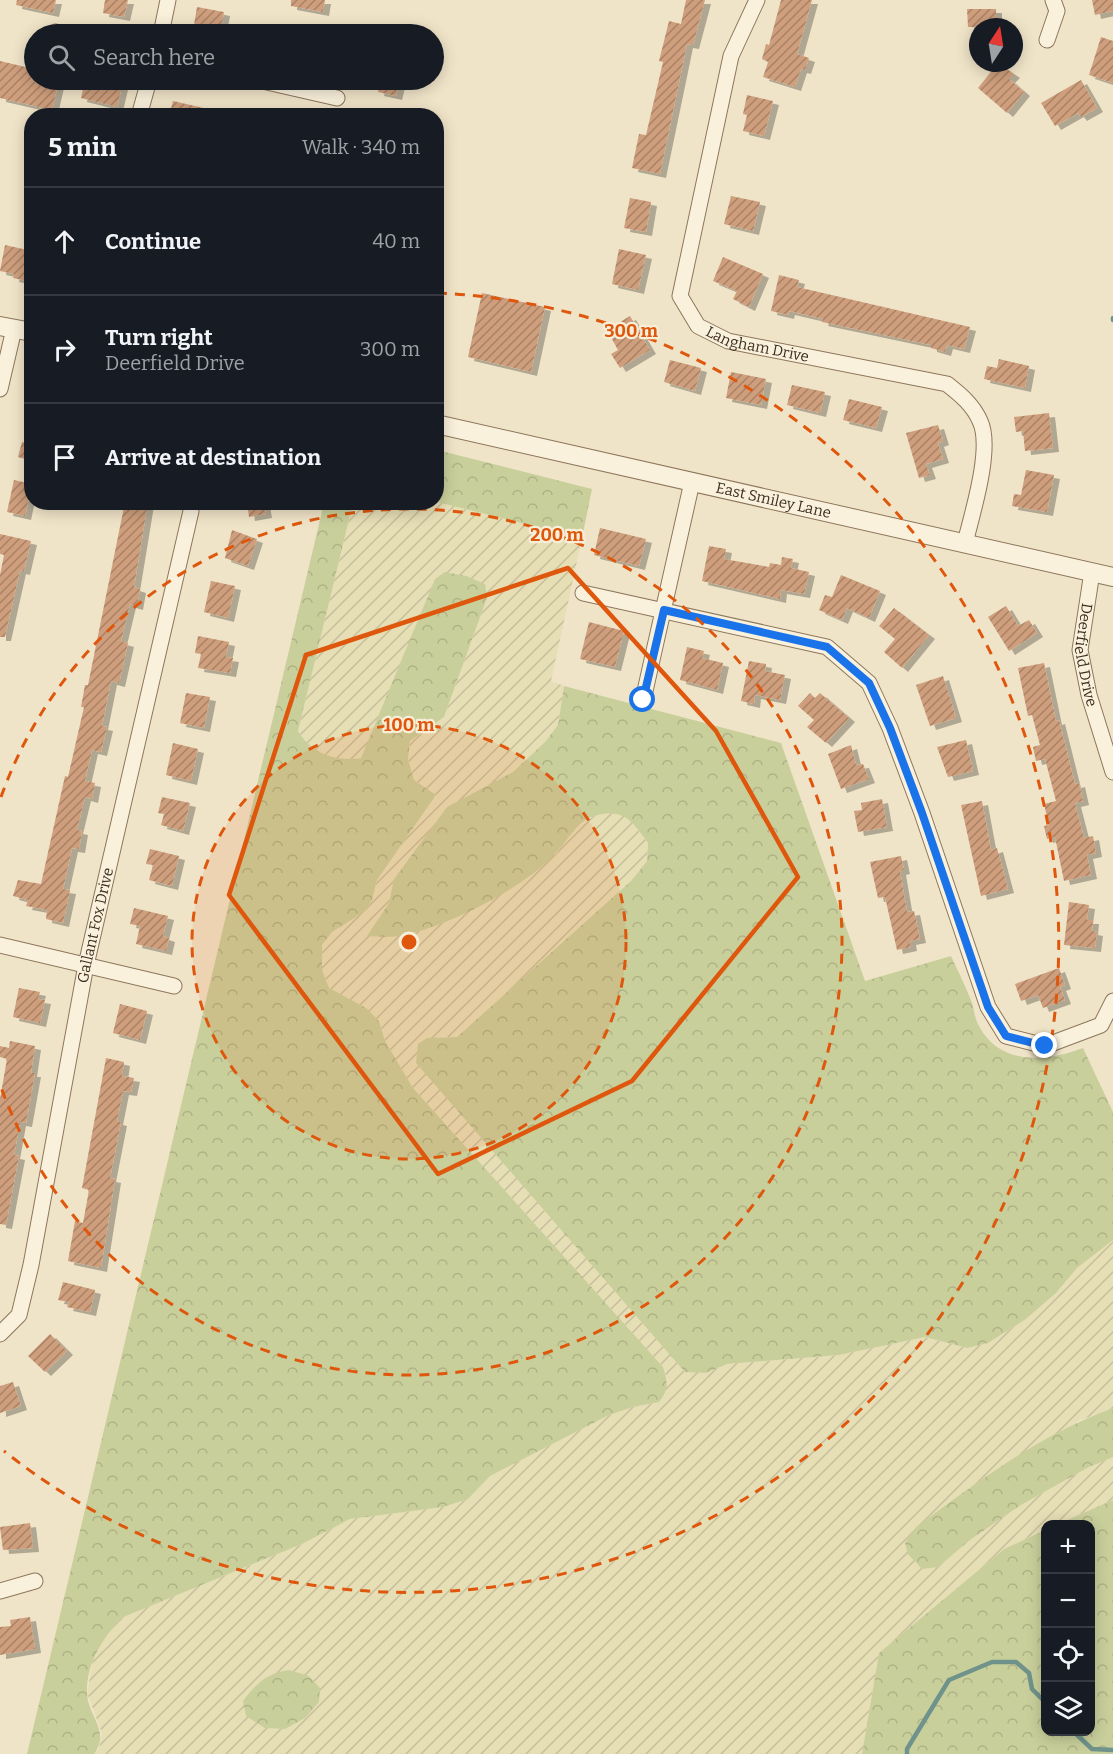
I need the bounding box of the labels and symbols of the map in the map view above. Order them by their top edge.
north arrow [969,18,1023,72]
text: 300 m [604,320,658,342]
street label: Langham Drive [703,322,811,366]
street label: East Smiley Lane [714,479,833,522]
text: 200 m [530,524,584,546]
street label: Deerfield Drive [1070,602,1101,709]
route start [629,686,655,712]
text: 100 m [383,714,435,736]
street label: Gallant Fox Drive [74,866,117,985]
centre of rings [399,932,419,952]
route end [1031,1032,1057,1058]

